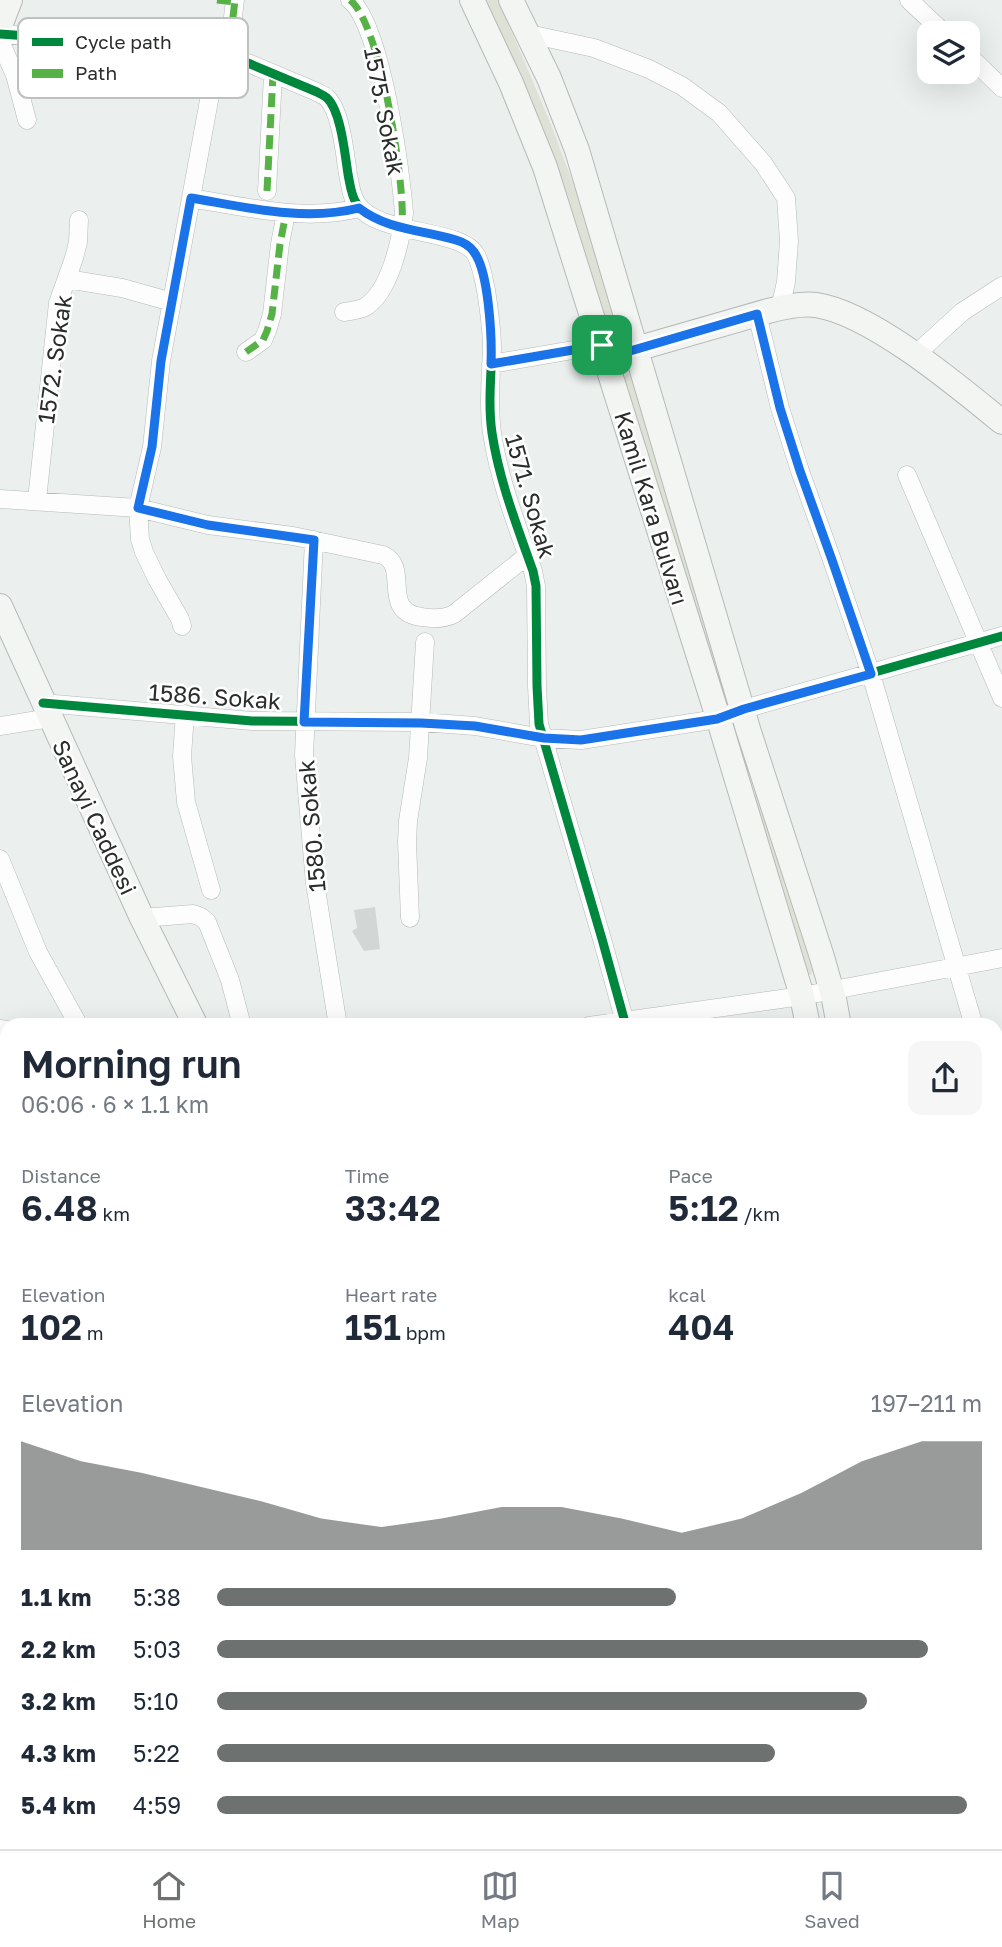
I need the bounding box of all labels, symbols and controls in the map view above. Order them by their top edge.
legend [18,18,248,98]
map controls [917,21,980,84]
button: layers [917,21,980,84]
text: Cycle path [75,30,172,53]
street label: 1575. Sokak [359,45,411,177]
text: Path [75,61,117,84]
street label: 1572. Sokak [31,293,77,425]
pin [572,315,632,375]
icon: arrive [583,326,621,364]
street label: Kamil Kara Bulvarı [609,408,695,608]
street label: 1571. Sokak [500,431,562,561]
street label: 1586. Sokak [148,677,282,715]
street label: Sanayi Caddesi [47,735,143,899]
street label: 1580. Sokak [291,759,331,893]
text: Morning run [21,1041,242,1086]
button: share [908,1041,982,1115]
text: 06:06 · 6 × 1.1 km [21,1090,209,1118]
text: Distance [21,1164,101,1187]
text: Time [345,1164,389,1187]
text: Pace [668,1164,713,1187]
text: 6.48 [21,1187,98,1229]
text: 33:42 [345,1187,441,1229]
text: 5:12 [668,1187,739,1229]
text: km [98,1202,130,1225]
text: /km [739,1202,780,1225]
text: Elevation [21,1283,106,1306]
text: Heart rate [345,1283,437,1306]
text: kcal [668,1283,706,1306]
text: 102 [21,1306,82,1348]
text: 151 [345,1306,401,1348]
text: 404 [668,1306,735,1348]
text: m [82,1321,104,1344]
text: bpm [401,1321,446,1344]
text: Elevation [21,1389,123,1417]
text: 197–211 m [871,1389,982,1417]
text: 1.1 km [21,1583,91,1611]
text: 5:38 [133,1583,181,1611]
text: 2.2 km [21,1635,96,1663]
text: 5:03 [133,1635,181,1663]
text: 3.2 km [21,1687,96,1715]
text: 5:10 [133,1687,179,1715]
text: 4.3 km [21,1739,96,1767]
text: 5:22 [133,1739,180,1767]
text: 5.4 km [21,1791,96,1819]
text: 4:59 [133,1791,181,1819]
tab: Home [142,1867,196,1932]
tab: Map [481,1867,519,1932]
tab: Saved [804,1867,860,1932]

